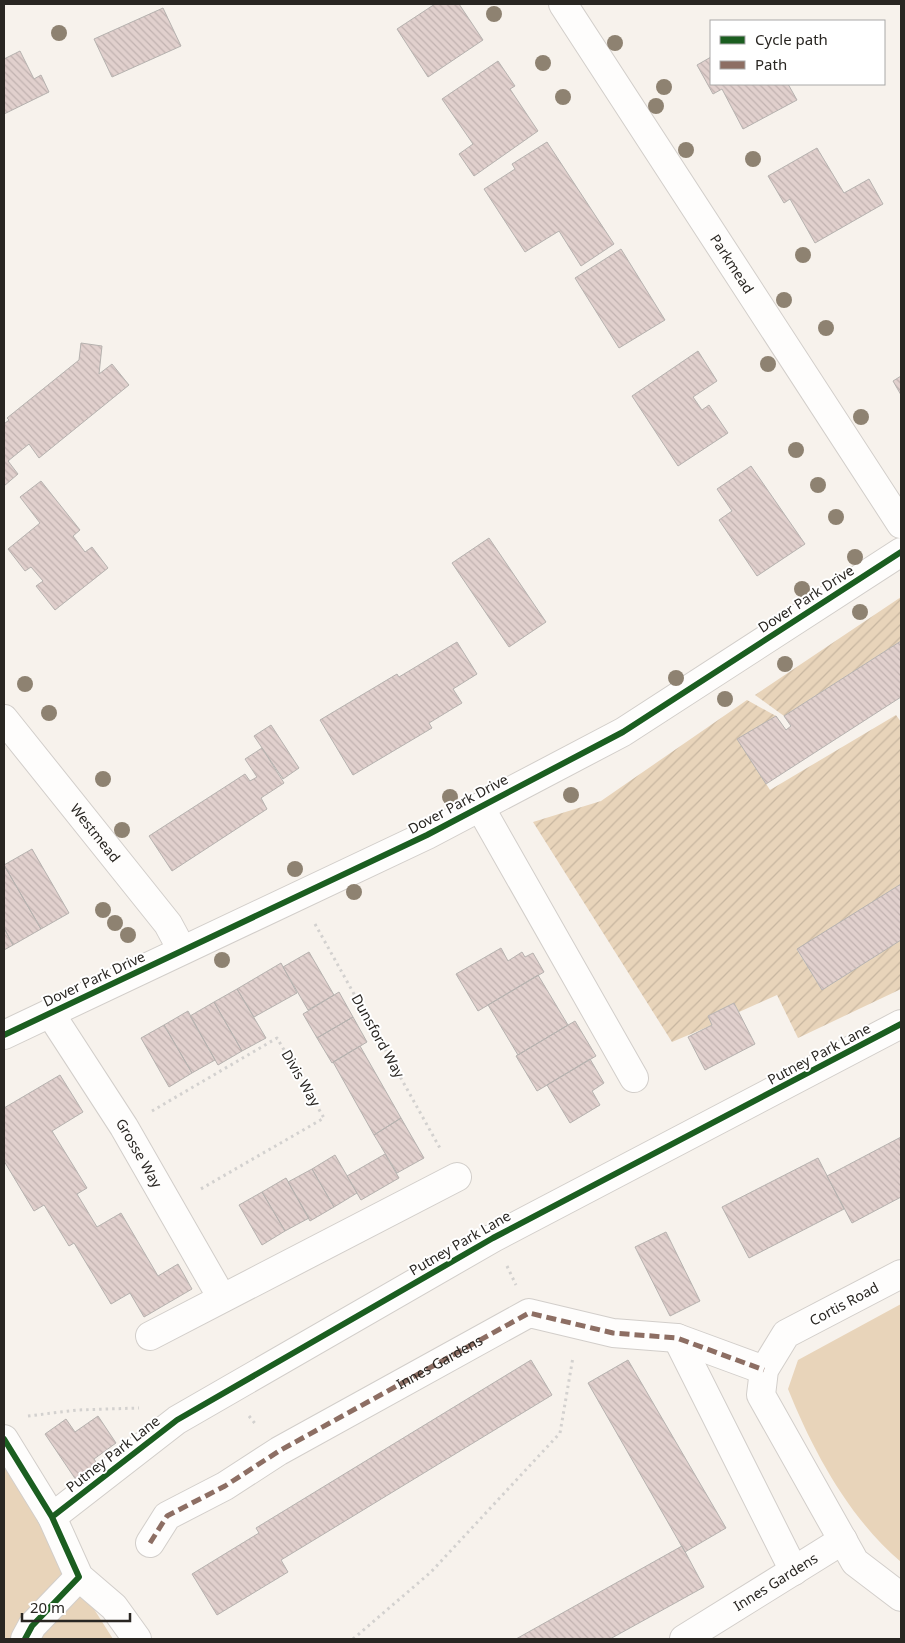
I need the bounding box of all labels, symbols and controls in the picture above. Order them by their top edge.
legend [710,20,885,85]
text: Cycle path [755,29,828,49]
text: Path [755,54,787,74]
street label: Parkmead [706,230,759,297]
street label: Dover Park Drive [754,560,857,637]
street label: Dover Park Drive [404,769,511,838]
street label: Westmead [66,799,125,866]
street label: Dover Park Drive [40,947,148,1011]
street label: Dunsford Way [348,990,410,1082]
street label: Putney Park Lane [764,1018,874,1089]
street label: Divis Way [278,1046,326,1110]
street label: Grosse Way [112,1115,167,1192]
street label: Putney Park Lane [406,1206,514,1279]
street label: Cortis Road [806,1277,882,1330]
street label: Innes Gardens [393,1330,486,1393]
street label: Putney Park Lane [62,1411,164,1496]
street label: Innes Gardens [730,1548,821,1615]
scale bar [22,1590,130,1622]
text: 20 m [30,1597,65,1617]

